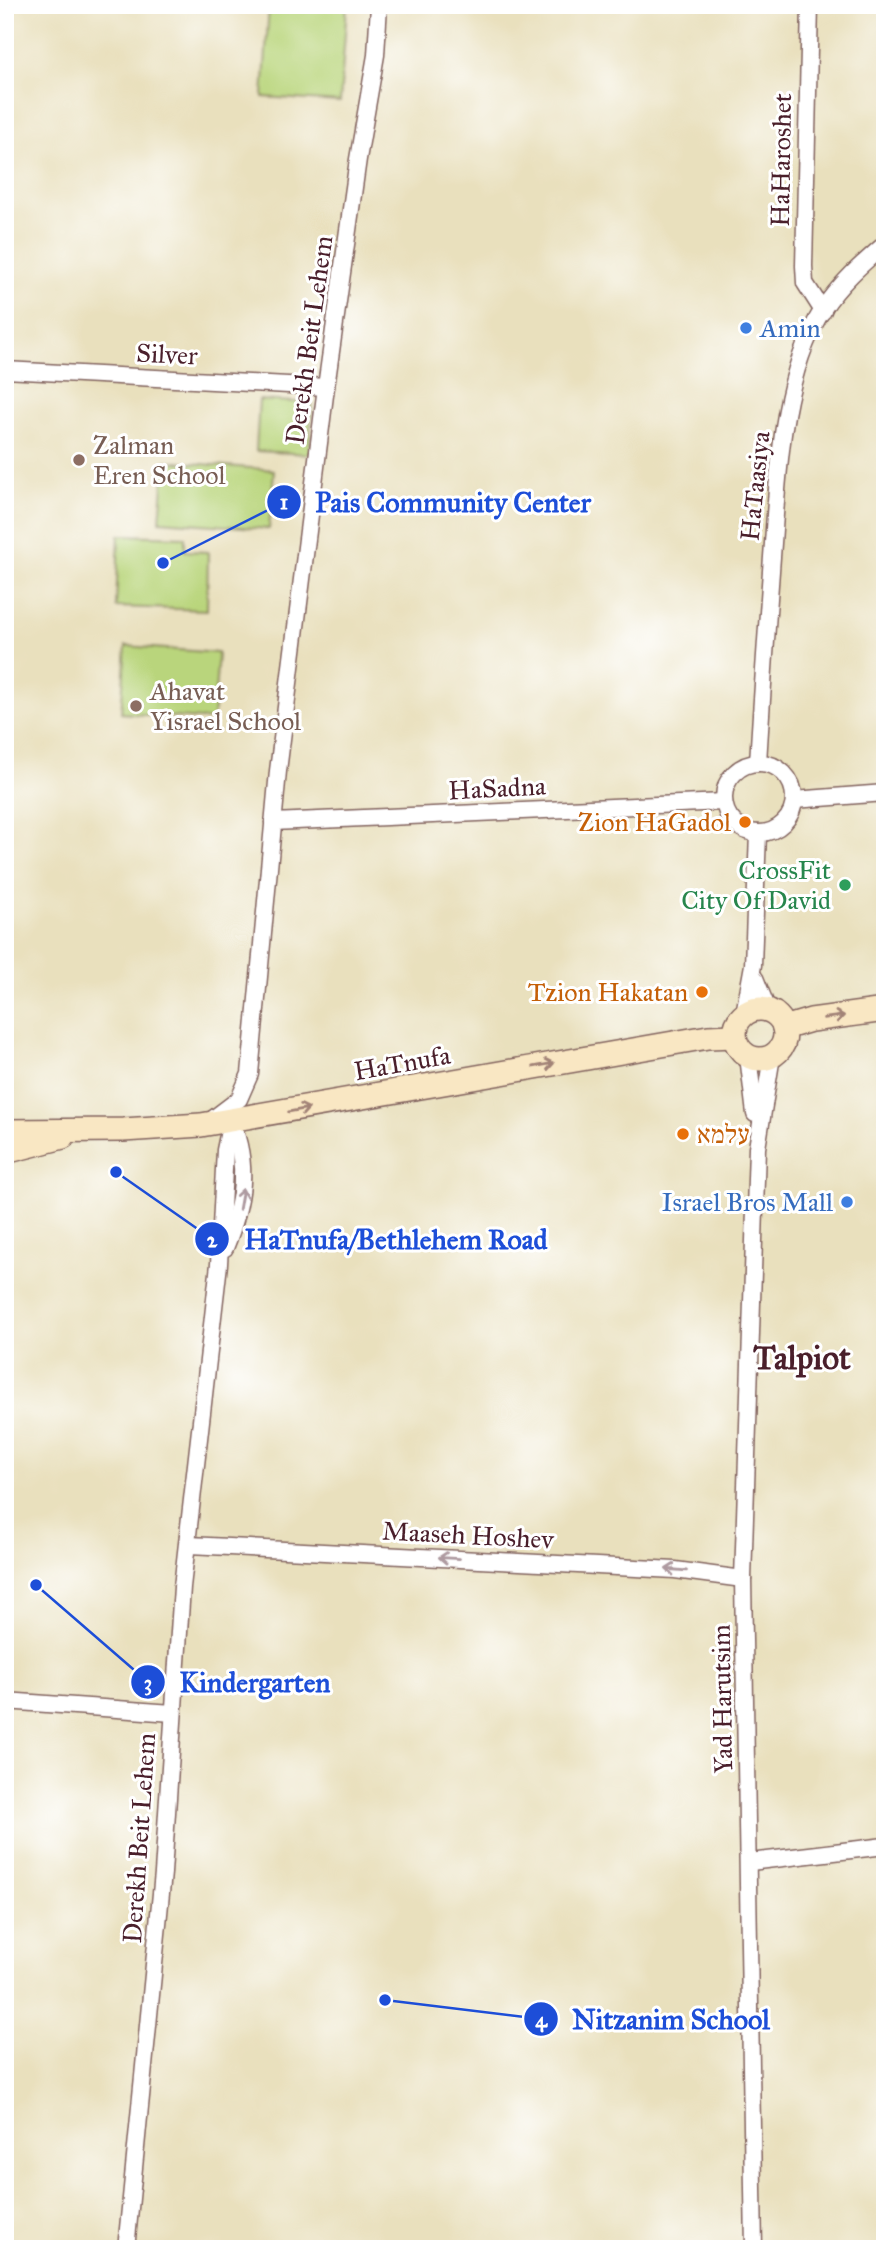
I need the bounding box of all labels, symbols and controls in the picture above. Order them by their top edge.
street label: HaHaroshet [764,93,798,227]
street label: Derekh Beit Lehem [278,233,340,447]
place label: Amin [759,312,821,344]
marker: Amin [738,320,754,336]
street label: Silver [135,336,199,372]
place label: Zalman Eren School [93,429,226,491]
street label: HaTaasiya [733,429,777,543]
marker: Zalman Eren School [71,452,87,468]
callout: Pais Community Center [266,477,605,526]
text: Pais Community Center [315,485,592,520]
text: 1 [280,489,288,515]
place label: Ahavat Yisrael School [149,675,301,737]
marker: Ahavat Yisrael School [128,698,144,714]
street label: HaSadna [447,769,547,807]
place label: Zion HaGadol [578,806,731,838]
marker: Zion HaGadol [737,814,753,830]
place label: CrossFit City Of David [681,854,831,916]
marker: CrossFit City Of David [837,877,853,893]
place label: Tzion Hakatan [528,976,688,1008]
marker: Tzion Hakatan [694,984,710,1000]
one-way arrow [822,1010,845,1023]
street label: HaTnufa [351,1039,453,1087]
one-way arrow [533,1058,555,1072]
one-way arrow [287,1103,310,1116]
place label: עלמא [697,1118,750,1150]
marker: עלמא [675,1126,691,1142]
place label: Israel Bros Mall [661,1186,833,1218]
one-way arrow [234,1188,248,1211]
marker: Israel Bros Mall [839,1194,855,1210]
callout: HaTnufa/Bethlehem Road [195,1215,561,1264]
text: HaTnufa/Bethlehem Road [244,1222,549,1257]
text: 2 [207,1227,218,1253]
district label: Talpiot [753,1338,851,1378]
street label: Maaseh Hoshev [381,1515,556,1556]
one-way arrow [437,1552,460,1565]
one-way arrow [665,1563,688,1576]
street label: Yad Harutsim [705,1624,739,1774]
callout: Kindergarten [131,1658,345,1707]
text: Kindergarten [179,1665,331,1700]
text: 3 [144,1670,152,1696]
street label: Derekh Beit Lehem [116,1732,162,1944]
callout: Nitzanim School [523,1995,784,2044]
text: Nitzanim School [572,2002,770,2037]
text: 4 [535,2007,548,2033]

